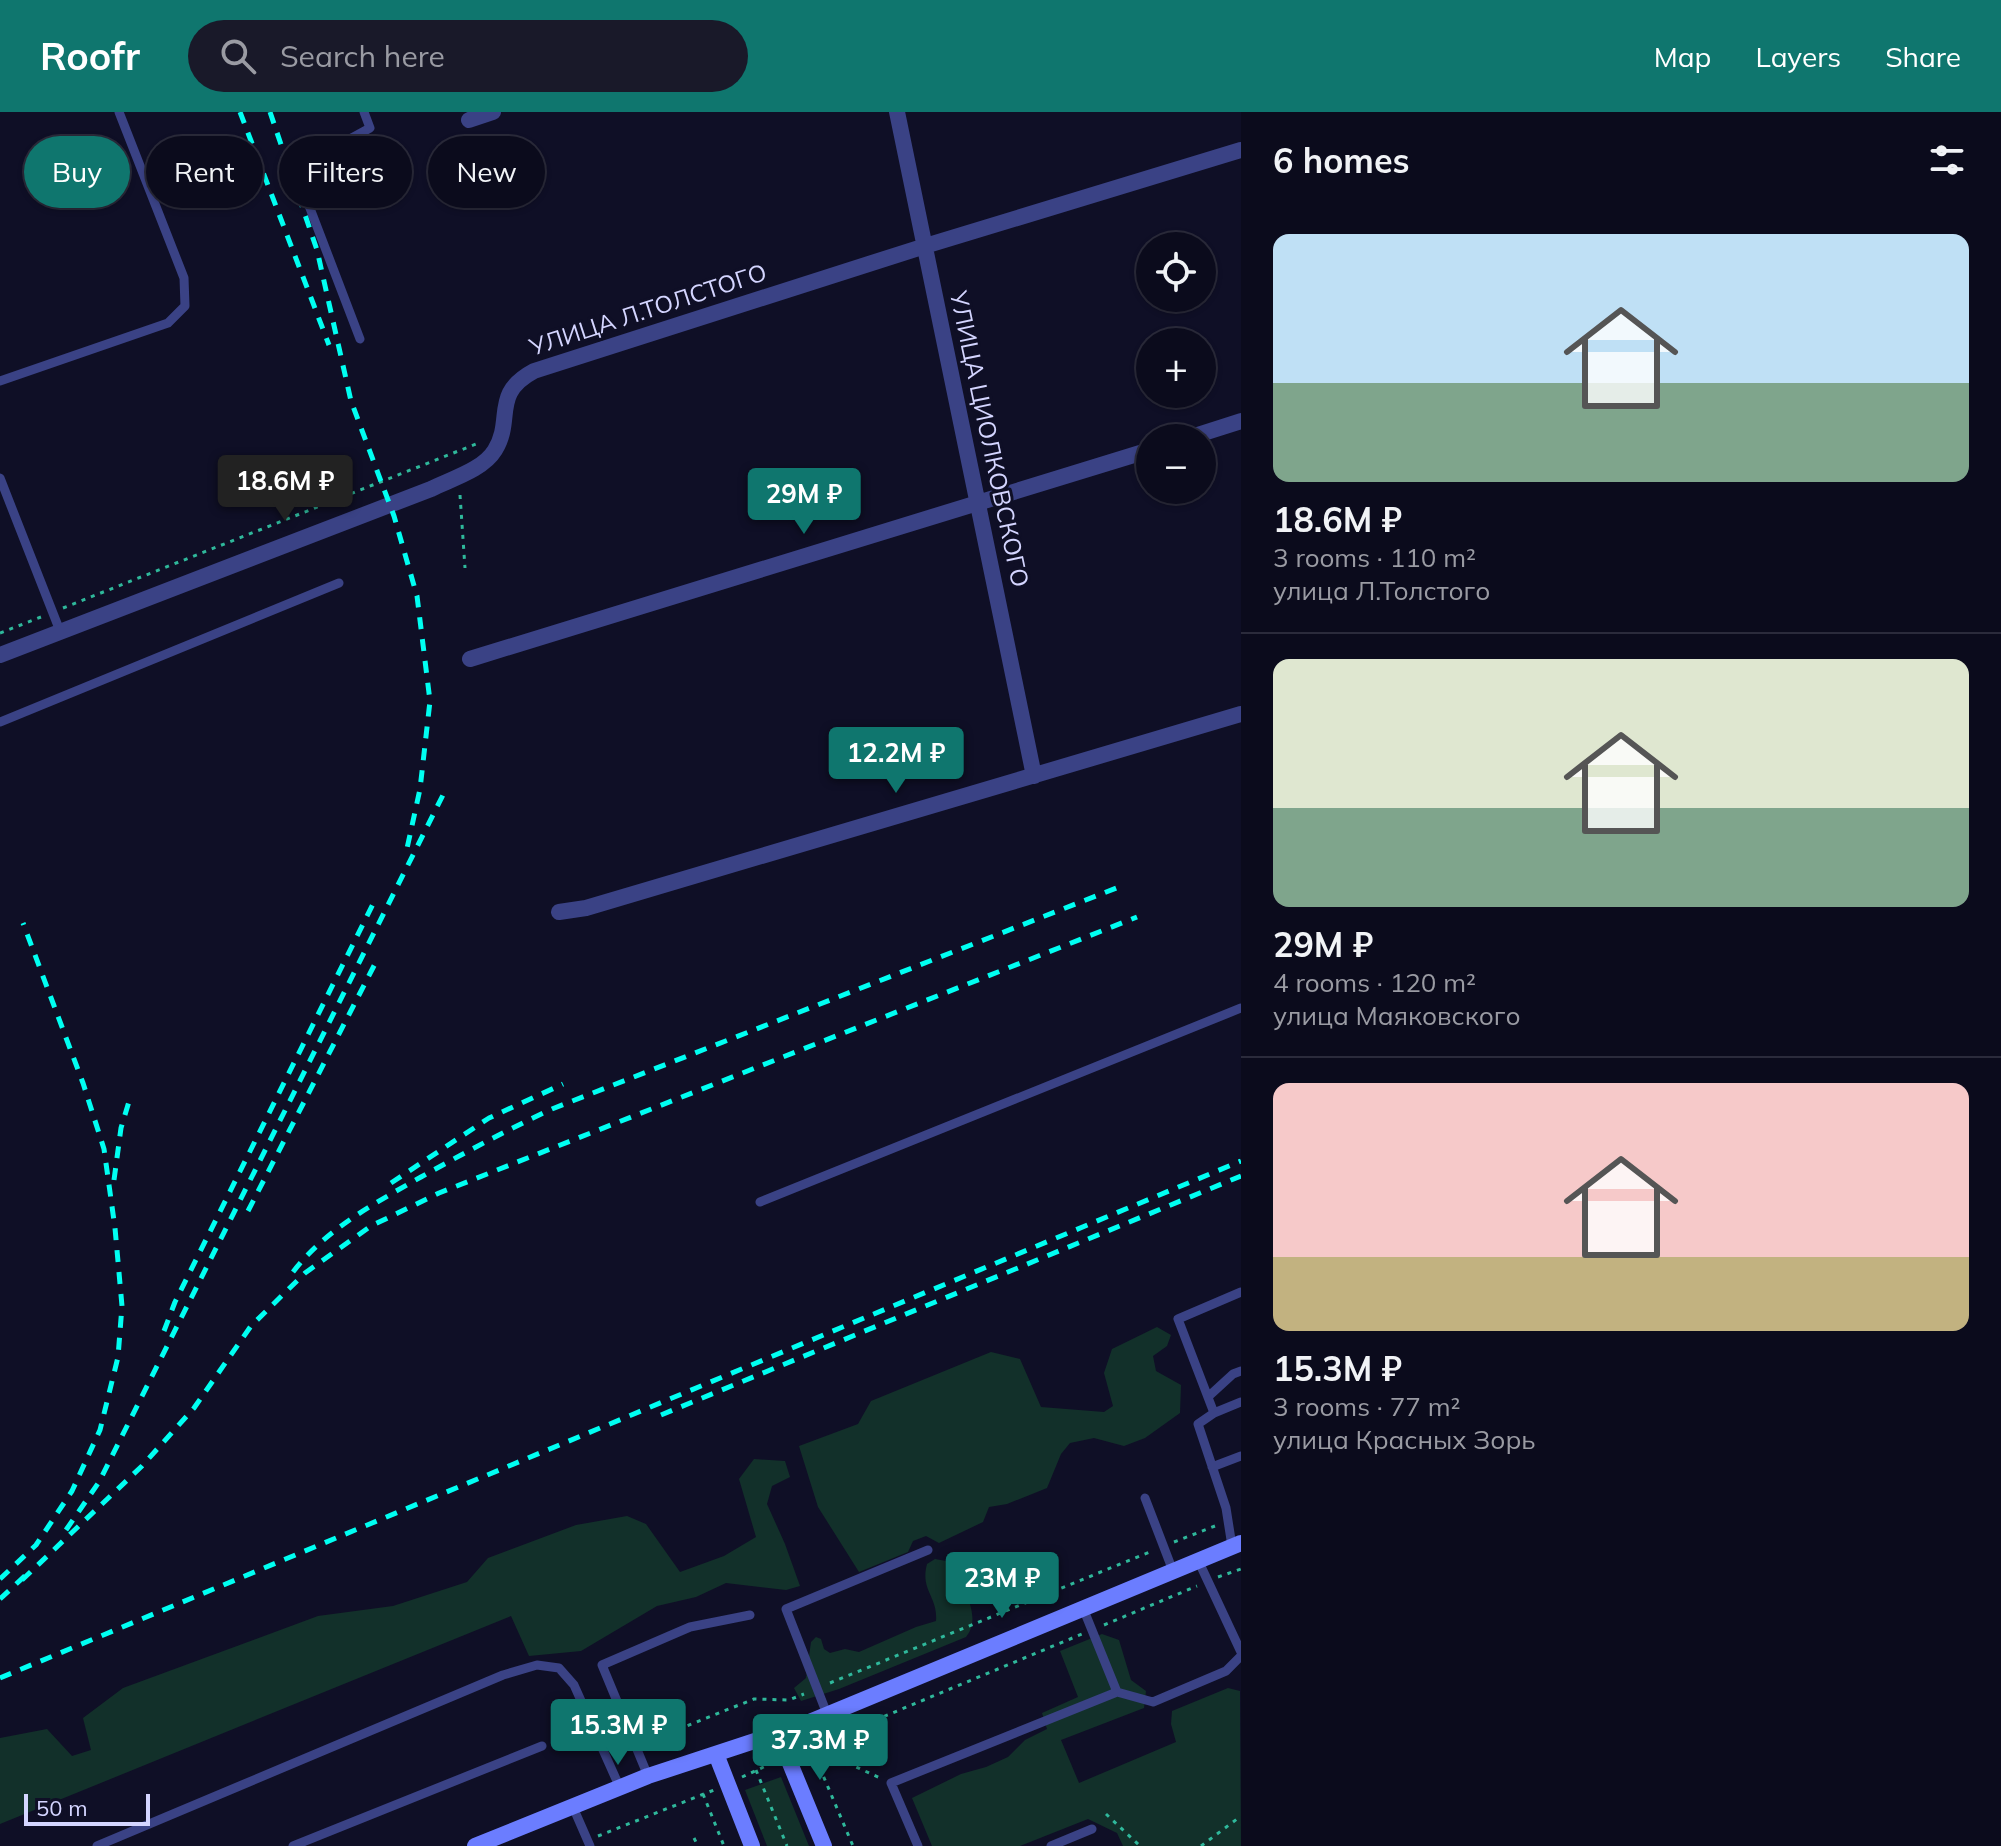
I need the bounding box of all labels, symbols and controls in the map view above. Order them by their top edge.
search box [188,20,748,92]
text: Roofr [40,32,140,80]
icon: search [216,34,260,78]
text: Search here [280,37,445,75]
text: Map [1654,39,1711,74]
text: Layers [1755,39,1841,74]
text: Share [1885,39,1961,74]
chip: Buy [24,136,130,208]
chip: Rent [146,136,263,208]
chip: Filters [279,136,412,208]
chip: New [428,136,545,208]
icon: filters [1925,138,1969,182]
text: 6 homes [1273,139,1410,182]
map controls [1136,232,1216,504]
button: locate [1136,232,1216,312]
street label: УЛИЦА Л.ТОЛСТОГО [524,256,770,362]
icon: home [1549,286,1693,430]
street label: УЛИЦА ЦИОЛКОВСКОГО [944,287,1036,590]
button: + [1136,328,1216,408]
button: − [1136,424,1216,504]
pin: 18.6M ₽ [211,455,359,523]
text: 18.6M ₽ [236,464,334,497]
pin: 29M ₽ [748,468,860,536]
text: 29M ₽ [766,477,842,510]
text: 18.6M ₽ [1273,498,1402,541]
text: 3 rooms · 110 m² [1273,541,1476,574]
text: улица Л.Толстого [1273,574,1490,607]
icon: home [1549,711,1693,855]
pin: 12.2M ₽ [822,727,970,795]
text: 12.2M ₽ [847,736,945,769]
text: 29M ₽ [1273,923,1373,966]
text: 4 rooms · 120 m² [1273,966,1476,999]
text: улица Маяковского [1273,999,1521,1032]
icon: home [1549,1135,1693,1279]
text: 15.3M ₽ [1273,1347,1402,1390]
text: 3 rooms · 77 m² [1273,1390,1460,1423]
text: улица Красных Зорь [1273,1423,1536,1456]
pin: 23M ₽ [946,1552,1058,1620]
text: 23M ₽ [964,1561,1040,1594]
pin: 15.3M ₽ [544,1699,692,1767]
text: 15.3M ₽ [569,1708,667,1741]
pin: 37.3M ₽ [746,1714,894,1782]
text: 37.3M ₽ [771,1723,869,1756]
scale bar [24,1790,150,1826]
text: 50 m [36,1794,87,1822]

